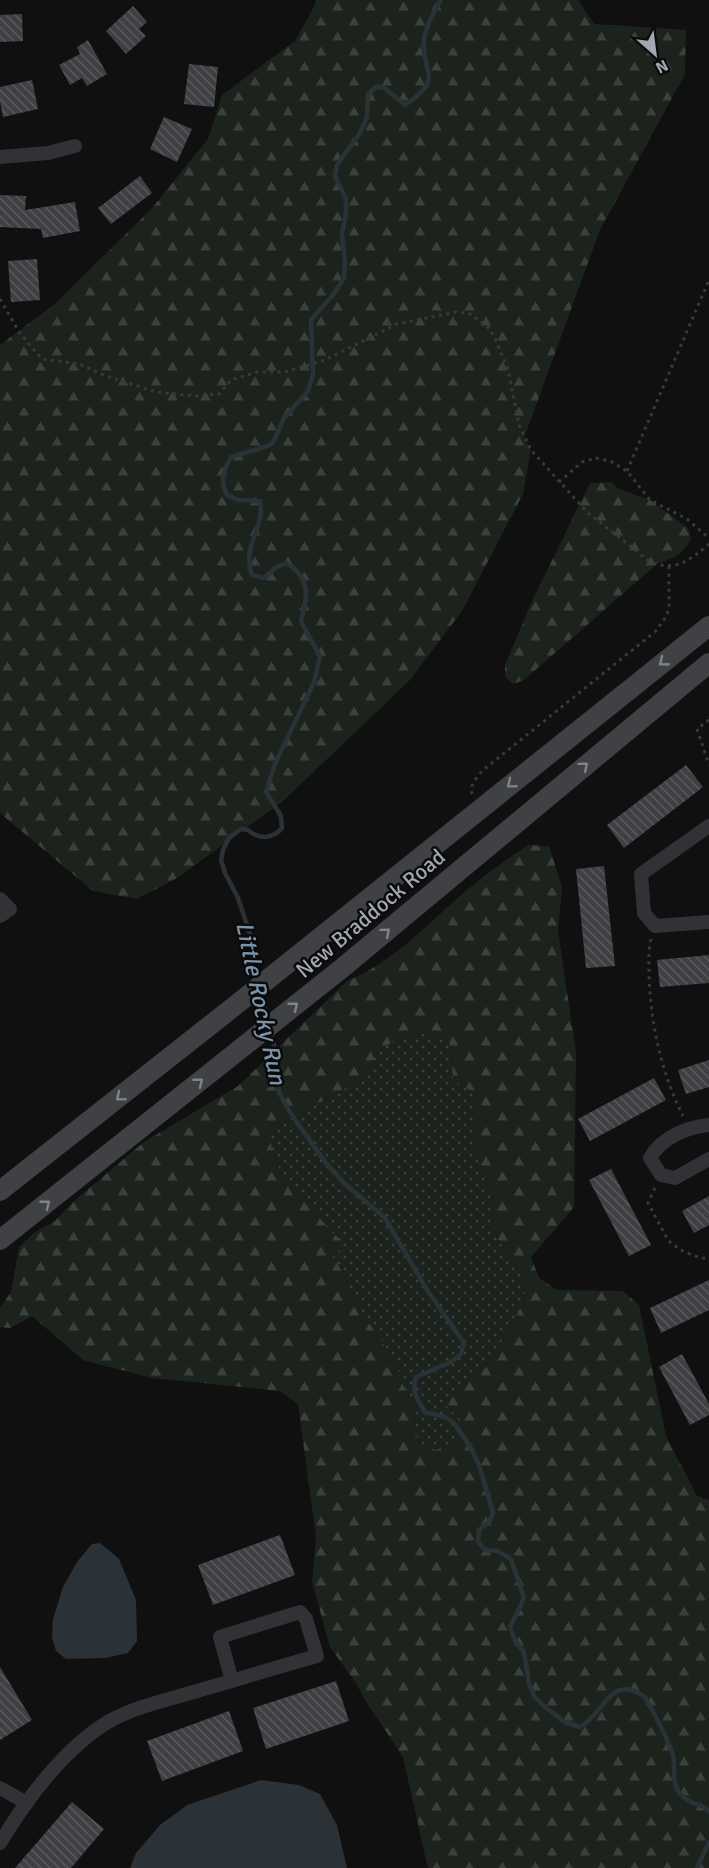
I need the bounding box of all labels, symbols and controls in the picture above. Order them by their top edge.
north arrow [625,24,685,84]
text: N [652,55,671,78]
one-way arrow [659,655,670,666]
one-way arrow [577,763,588,774]
one-way arrow [507,777,518,788]
street label: New Braddock Road [290,843,450,984]
water label: Little Rocky Run [229,919,293,1088]
one-way arrow [379,928,390,939]
one-way arrow [288,1003,299,1014]
one-way arrow [192,1079,203,1090]
one-way arrow [116,1089,127,1100]
one-way arrow [39,1200,50,1211]

